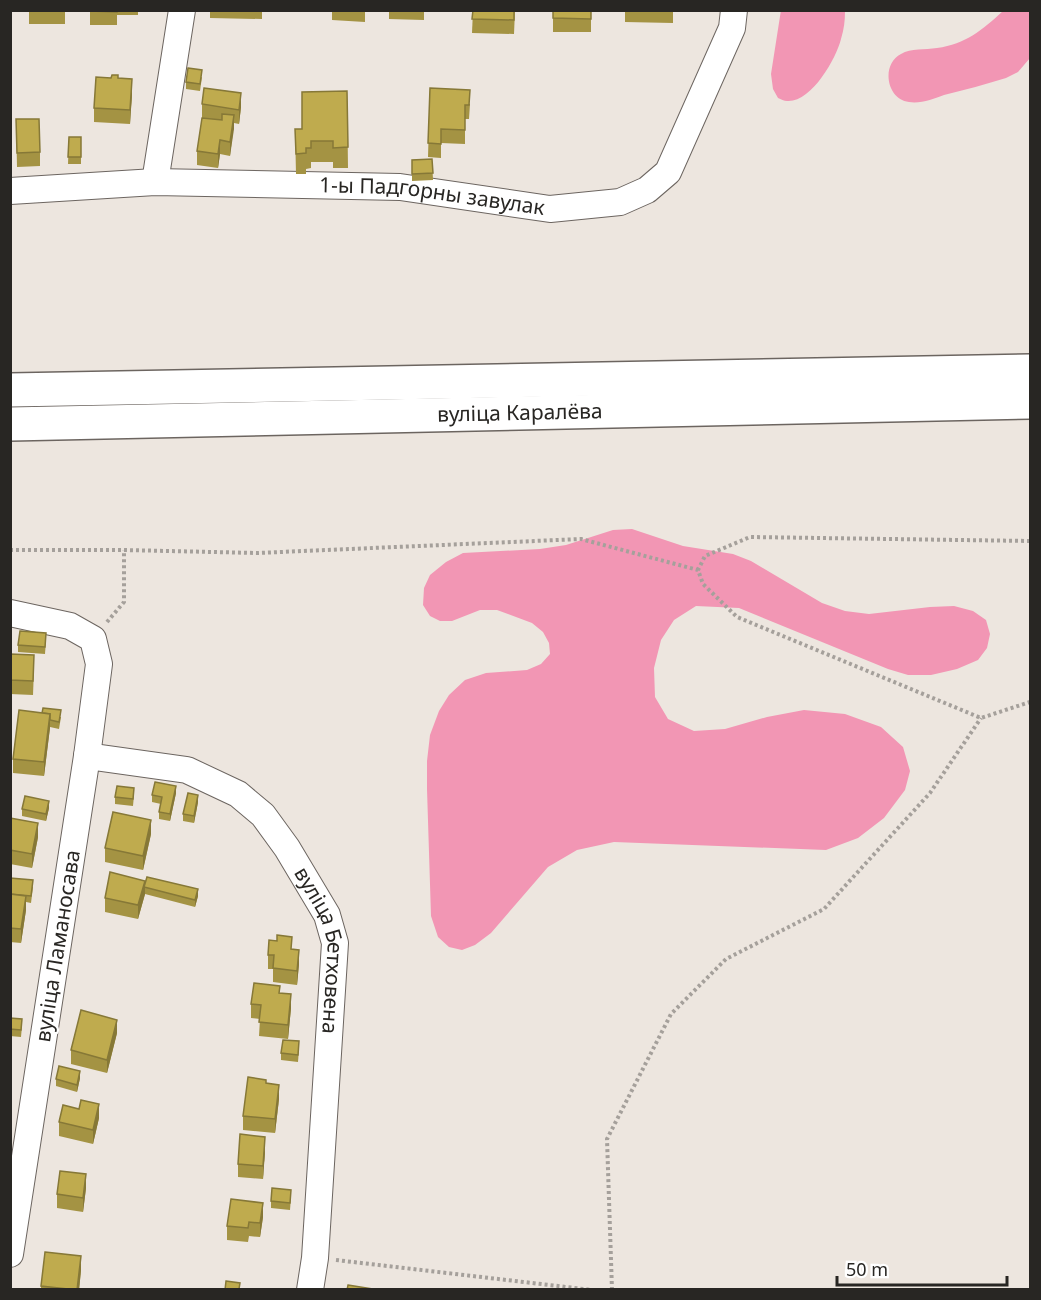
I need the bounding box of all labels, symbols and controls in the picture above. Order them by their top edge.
street label: 1-ы Падгорны завулак [319,170,547,221]
street label: вуліца Каралёва [437,396,603,428]
street label: вуліца Ламаносава [28,848,86,1044]
street label: вуліца Бетховена [288,861,350,1035]
scale bar [837,1249,1006,1287]
text: 50 m [846,1257,888,1281]

